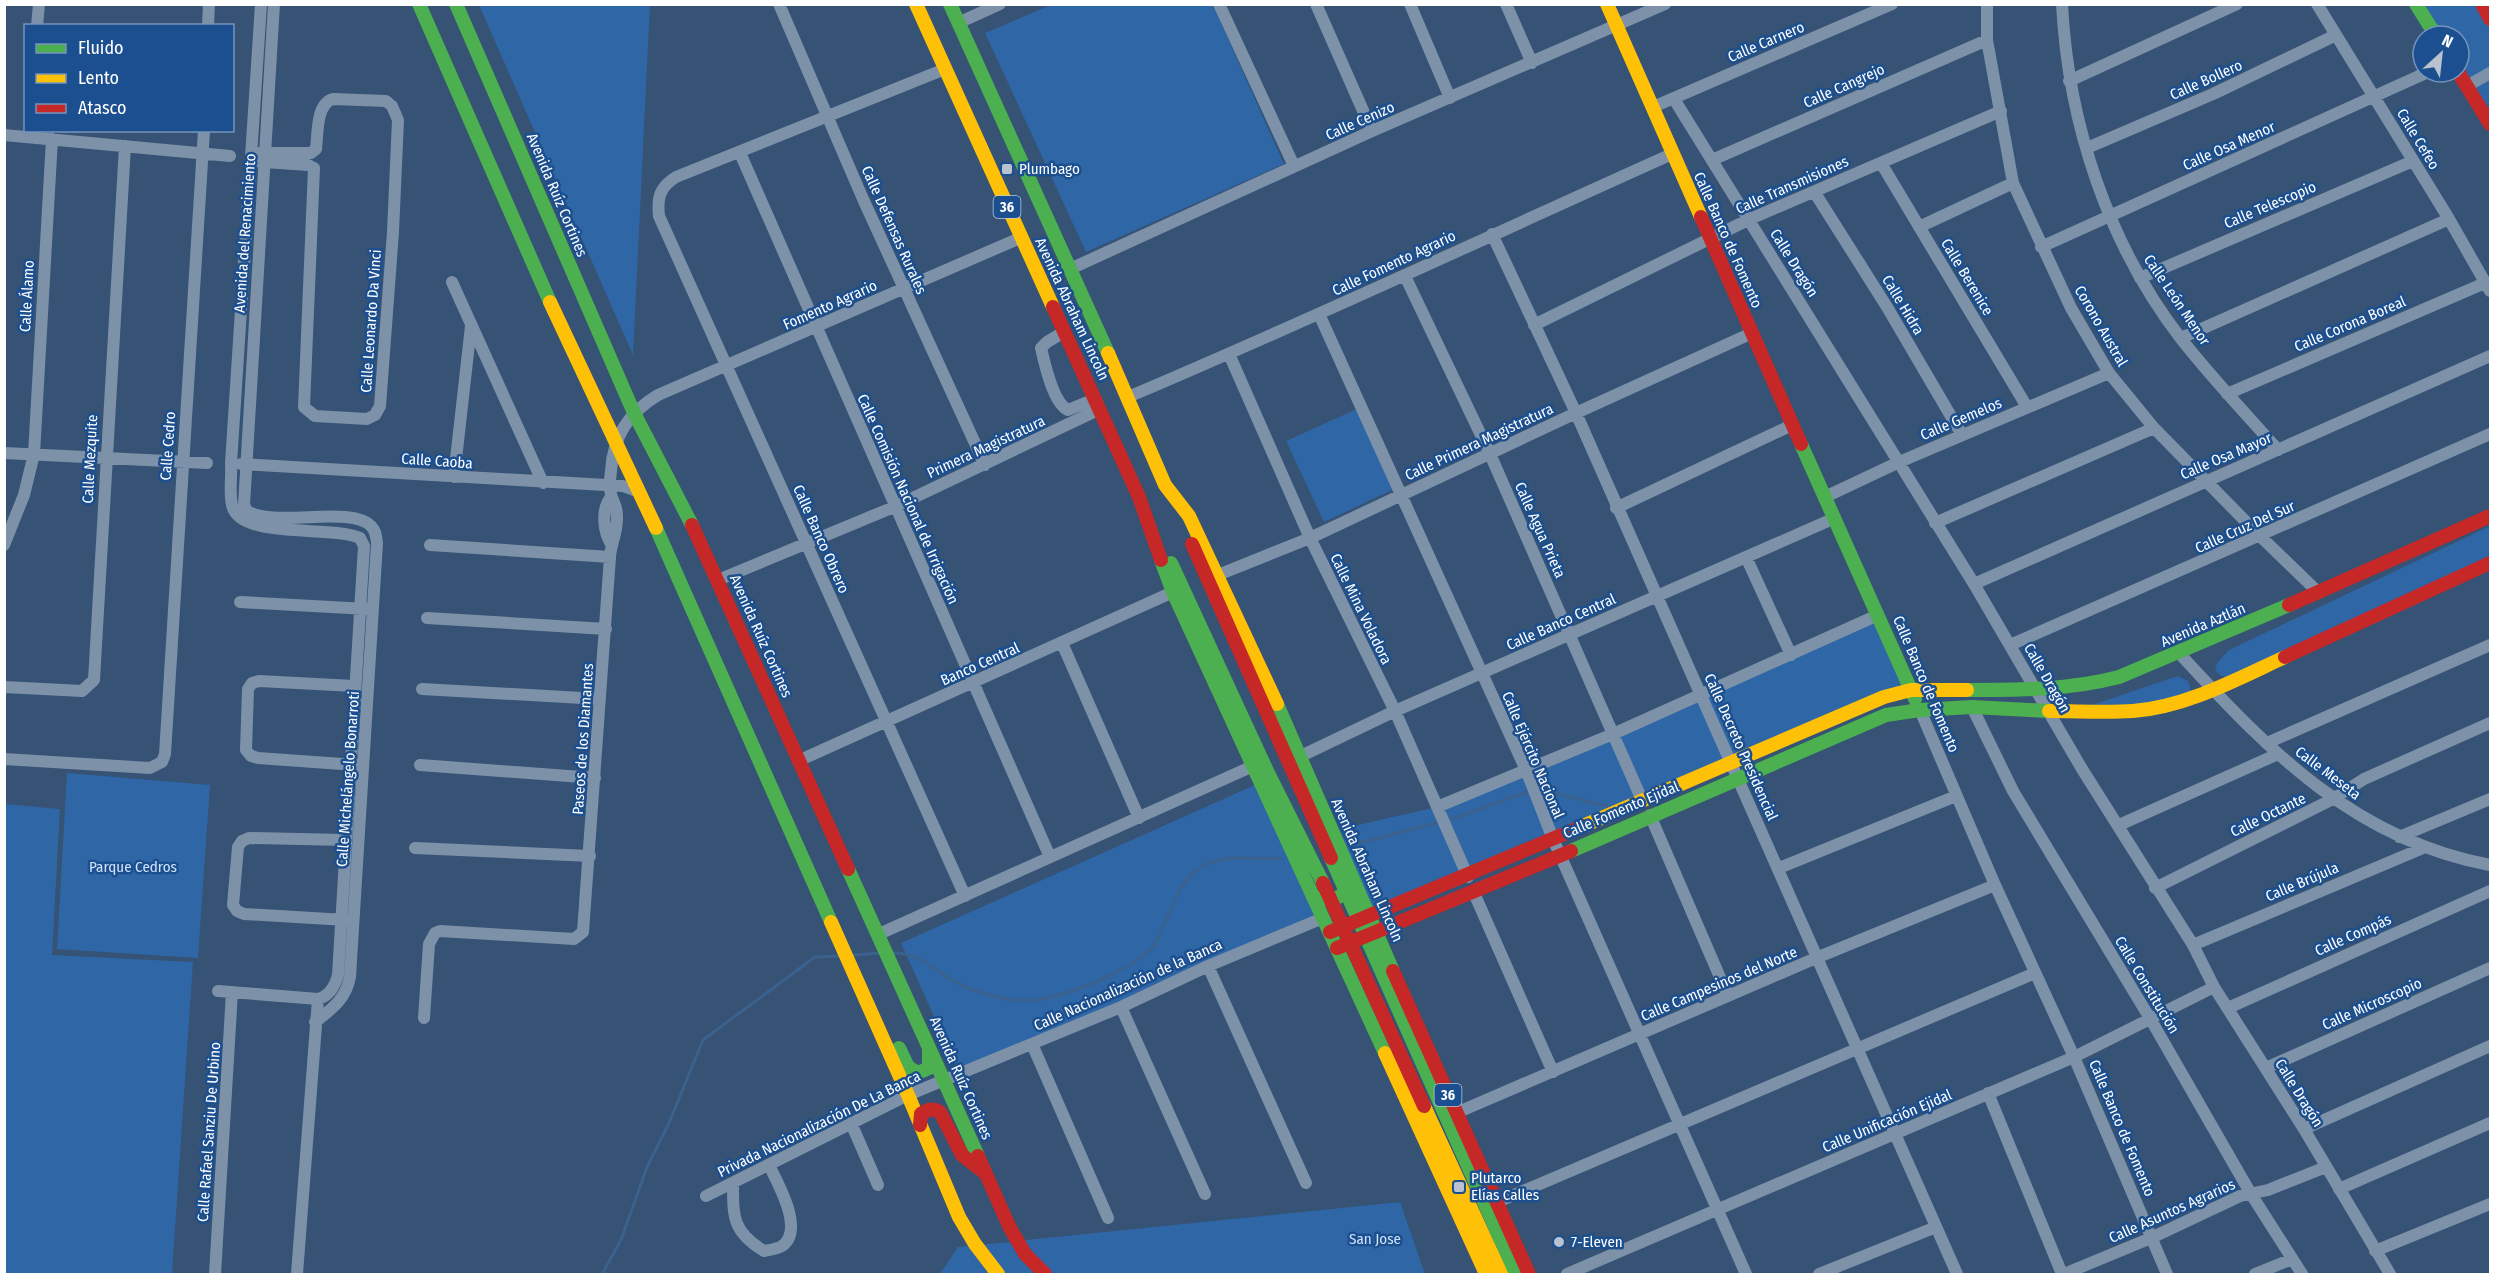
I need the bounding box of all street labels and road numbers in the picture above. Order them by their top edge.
street label: Calle Carnero [1725,18,1807,66]
street label: Calle Bollero [2167,56,2245,104]
street label: Calle Cangrejo [1801,60,1888,112]
street label: Calle Cenizo [1323,98,1397,144]
street label: Calle Cefeo [2393,105,2443,173]
street label: Calle Osa Menor [2180,117,2279,174]
street label: Avenida Ruíz Cortines [523,130,591,260]
street label: Calle Transmisiones [1733,152,1851,218]
street label: Avenida del Renacimiento [230,153,260,313]
street label: Calle Defensas Rurales [858,163,930,297]
street label: Calle Banco de Fomento [1690,169,1766,311]
street label: Calle Telescopio [2221,177,2319,233]
road number: 36 [994,196,1020,218]
street label: Calle Fomento Agrario [1329,226,1459,300]
street label: Calle Dragón [1766,226,1822,300]
street label: Avenida Abraham Lincoln [1031,235,1113,383]
street label: Calle Berenice [1937,235,1997,319]
street label: Calle Leonardo Da Vinci [357,249,385,393]
street label: Calle León Menor [2140,251,2214,349]
street label: Calle Álamo [16,259,38,332]
street label: Calle Hidra [1878,272,1928,338]
street label: Fomento Agrario [780,276,880,334]
street label: Corono Austral [2071,282,2131,370]
street label: Calle Corona Boreal [2291,292,2409,356]
street label: Calle Comisión Nacional de Irrigación [853,391,963,607]
street label: Calle Gemelos [1918,394,2004,444]
street label: Calle Primera Magistratura [1402,400,1556,484]
street label: Calle Cedro [157,411,179,481]
street label: Primera Magistratura [924,412,1048,482]
street label: Calle Mezquite [79,414,101,504]
street label: Calle Osa Mayor [2178,428,2275,483]
street label: Calle Caoba [401,450,473,472]
street label: Calle Agua Prieta [1511,479,1569,581]
street label: Calle Banco Obrero [789,482,853,596]
street label: Calle Cruz Del Sur [2192,497,2298,557]
street label: Calle Mina Voladora [1326,551,1396,667]
street label: Avenida Ruíz Cortines [726,572,796,700]
street label: Calle Banco Central [1503,590,1619,654]
street label: Avenida Aztlán [2158,599,2248,651]
street label: Calle Banco de Fomento [1889,613,1963,755]
street label: Banco Central [938,639,1022,689]
street label: Calle Dragón [2020,640,2074,716]
street label: Paseos de los Diamantes [569,663,597,815]
street label: Calle Decreto Presidencial [1700,671,1782,823]
street label: Calle Ejército Nacional [1498,689,1568,821]
street label: Calle Michelángelo Bonarroti [333,690,363,868]
street label: Calle Meseta [2292,742,2364,804]
street label: Calle Fomento Ejidal [1560,777,1682,843]
street label: Calle Octante [2227,789,2309,841]
street label: Avenida Abraham Lincoln [1327,796,1407,944]
street label: Calle Brújula [2263,859,2341,905]
street label: Calle Compás [2312,910,2394,960]
street label: Calle Constitución [2111,933,2183,1037]
street label: Calle Nacionalización de la Banca [1031,935,1225,1035]
street label: Calle Campesinos del Norte [1638,943,1800,1025]
street label: Calle Microscopio [2319,974,2425,1034]
street label: Avenida Ruíz Cortines [926,1014,996,1142]
street label: Calle Rafael Sanziu De Urbino [194,1041,224,1223]
street label: Calle Dragón [2271,1056,2327,1130]
street label: Calle Banco de Fomento [2085,1057,2159,1199]
street label: Privada Nacionalización De La Banca [715,1067,923,1181]
road number: 36 [1434,1084,1462,1106]
street label: Calle Unificación Ejidal [1820,1086,1954,1156]
street label: Calle Asuntos Agrarios [2106,1175,2238,1247]

